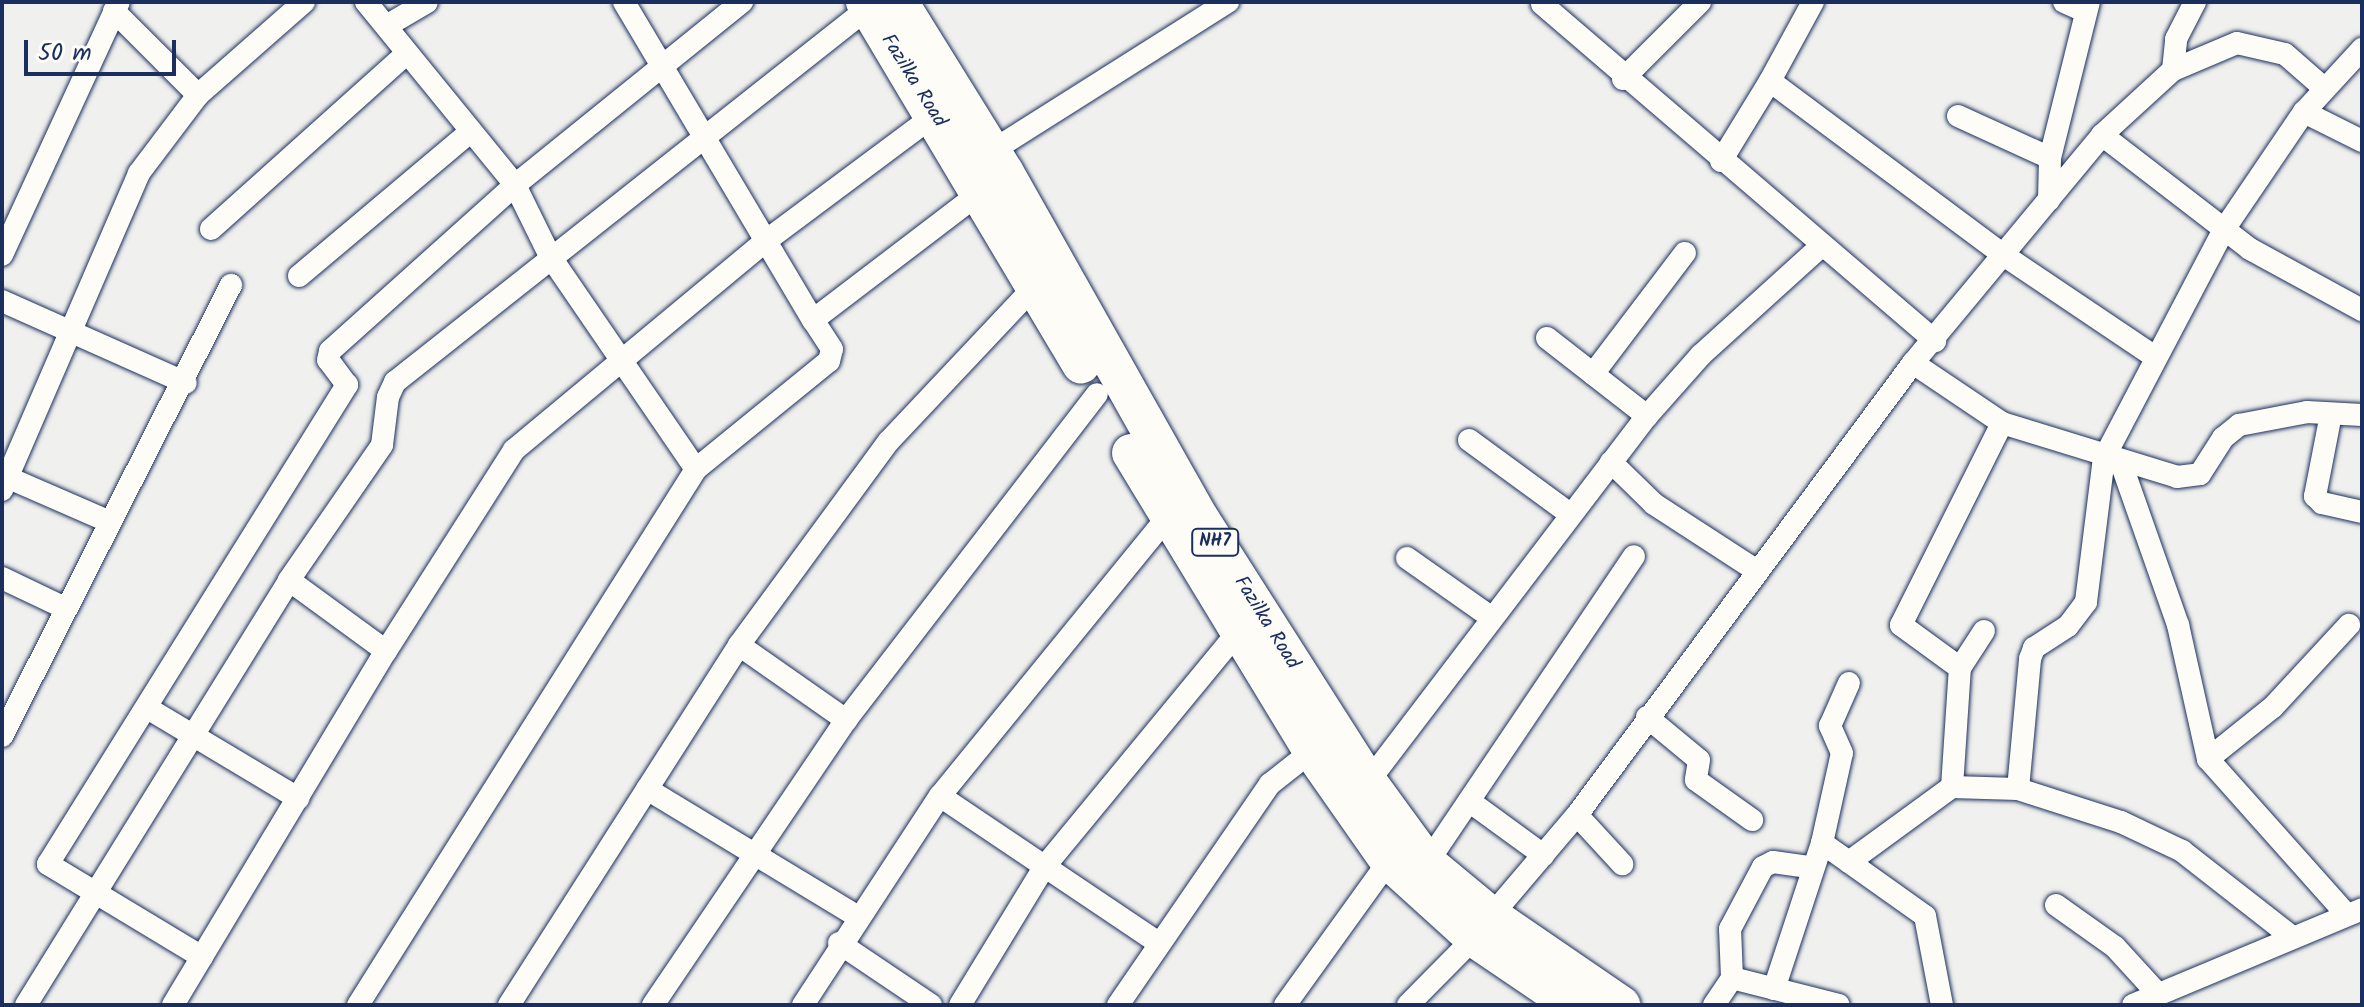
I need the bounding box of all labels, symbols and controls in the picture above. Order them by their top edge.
scale bar [28,24,180,74]
street label: Fazilka Road [875,30,951,132]
text: 50 m [38,34,92,73]
road number: NH7 [1191,528,1239,556]
street label: Fazilka Road [1228,572,1304,674]

